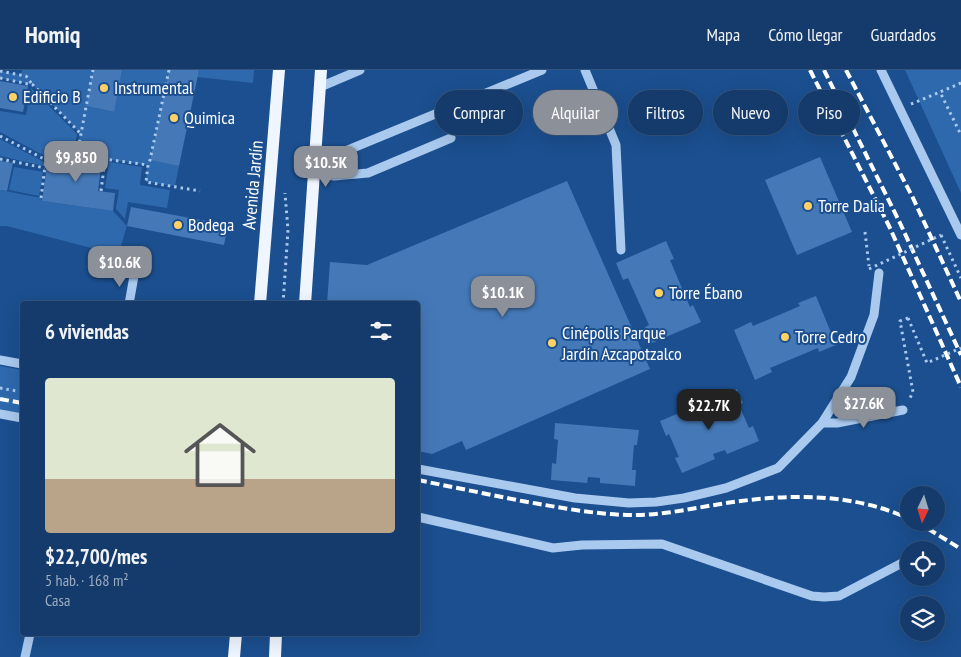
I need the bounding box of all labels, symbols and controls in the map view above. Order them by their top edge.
text: Homiq [25,19,80,50]
text: Mapa [706,23,740,46]
text: Cómo llegar [768,23,843,46]
text: Guardados [871,23,936,46]
place label: Instrumental [114,76,194,99]
marker: Instrumental [98,82,110,94]
place label: Edificio B [23,85,81,108]
chip: Comprar [435,90,523,135]
chip: Alquilar [533,90,618,135]
chip: Filtros [628,90,703,135]
chip: Nuevo [713,90,788,135]
chip: Piso [798,90,860,135]
marker: Edificio B [7,91,19,103]
place label: Quimica [184,106,235,129]
marker: Quimica [168,112,180,124]
pin: $9,850 [35,140,117,183]
street label: Avenida Jardín [237,140,268,230]
pin: $10.5K [285,146,367,188]
text: $9,850 [55,147,97,167]
text: $10.5K [305,152,347,172]
place label: Torre Dalia [818,194,885,217]
marker: Torre Dalia [802,200,814,212]
place label: Bodega [188,213,234,236]
marker: Bodega [172,219,184,231]
pin: $10.6K [79,246,161,288]
text: $10.6K [99,252,141,272]
pin: $10.1K [462,276,544,318]
place label: Torre Ébano [669,281,743,304]
text: $10.1K [482,282,524,302]
marker: Torre Ébano [653,287,665,299]
icon: filters [367,317,395,345]
text: 6 viviendas [45,318,129,345]
place label: Cinépolis Parque Jardín Azcapotzalco [561,321,682,365]
place label: Torre Cedro [795,325,866,348]
marker: Torre Cedro [779,331,791,343]
marker: Cinépolis Parque Jardín Azcapotzalco [546,337,558,349]
pin: $27.6K [823,386,905,429]
pin: $22.7K [668,388,750,431]
text: $27.6K [844,393,884,413]
text: $22.7K [688,395,730,415]
icon: home [175,410,265,500]
north arrow [900,486,945,531]
map controls [900,486,945,641]
button: locate [900,541,945,586]
text: $22,700/mes [45,543,147,570]
text: 5 hab. · 168 m² [45,570,129,590]
text: Casa [45,590,70,610]
button: layers [900,596,945,641]

